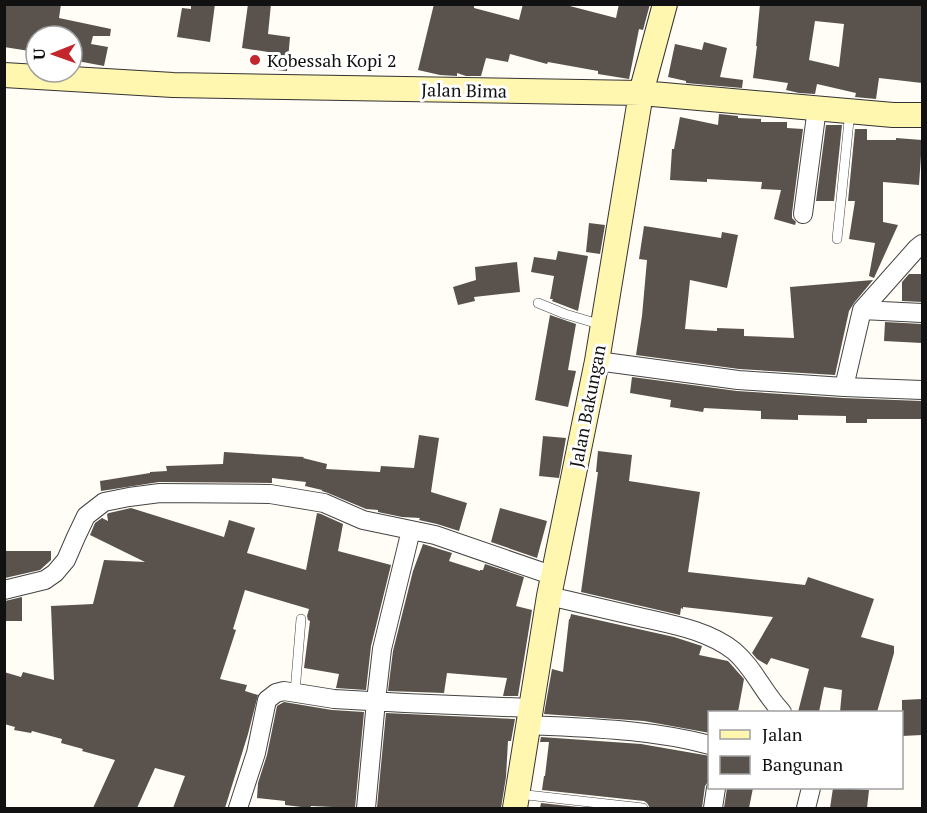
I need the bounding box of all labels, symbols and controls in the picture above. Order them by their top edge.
north arrow [24,24,84,84]
text: U [28,48,50,60]
place label: Kobessah Kopi 2 [267,48,397,72]
marker: Kobessah Kopi 2 [248,53,262,67]
street label: Jalan Bima [421,77,507,103]
street label: Jalan Bakungan [563,342,611,469]
legend [708,711,903,789]
text: Jalan [762,722,803,746]
text: Bangunan [762,752,843,776]

